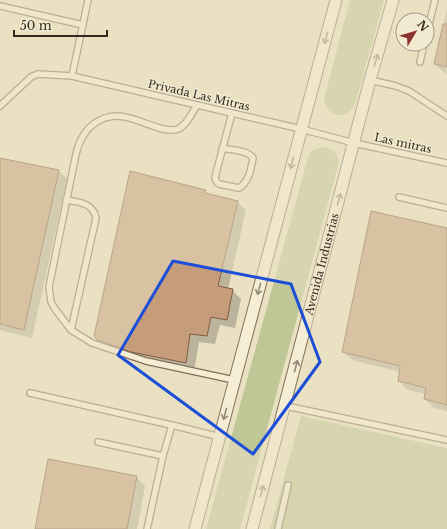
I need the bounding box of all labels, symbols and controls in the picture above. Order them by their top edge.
scale bar [14,12,107,38]
north arrow [395,12,435,52]
text: N [414,17,432,35]
text: 50 m [20,18,52,33]
one-way arrow [322,31,329,44]
one-way arrow [373,54,380,67]
street label: Privada Las Mitras [147,76,251,114]
street label: Las mitras [373,130,433,156]
one-way arrow [288,156,295,169]
one-way arrow [336,193,344,206]
street label: Avenida Industrias [301,211,342,317]
one-way arrow [255,282,262,295]
one-way arrow [293,360,300,373]
one-way arrow [221,408,229,421]
one-way arrow [259,485,267,498]

